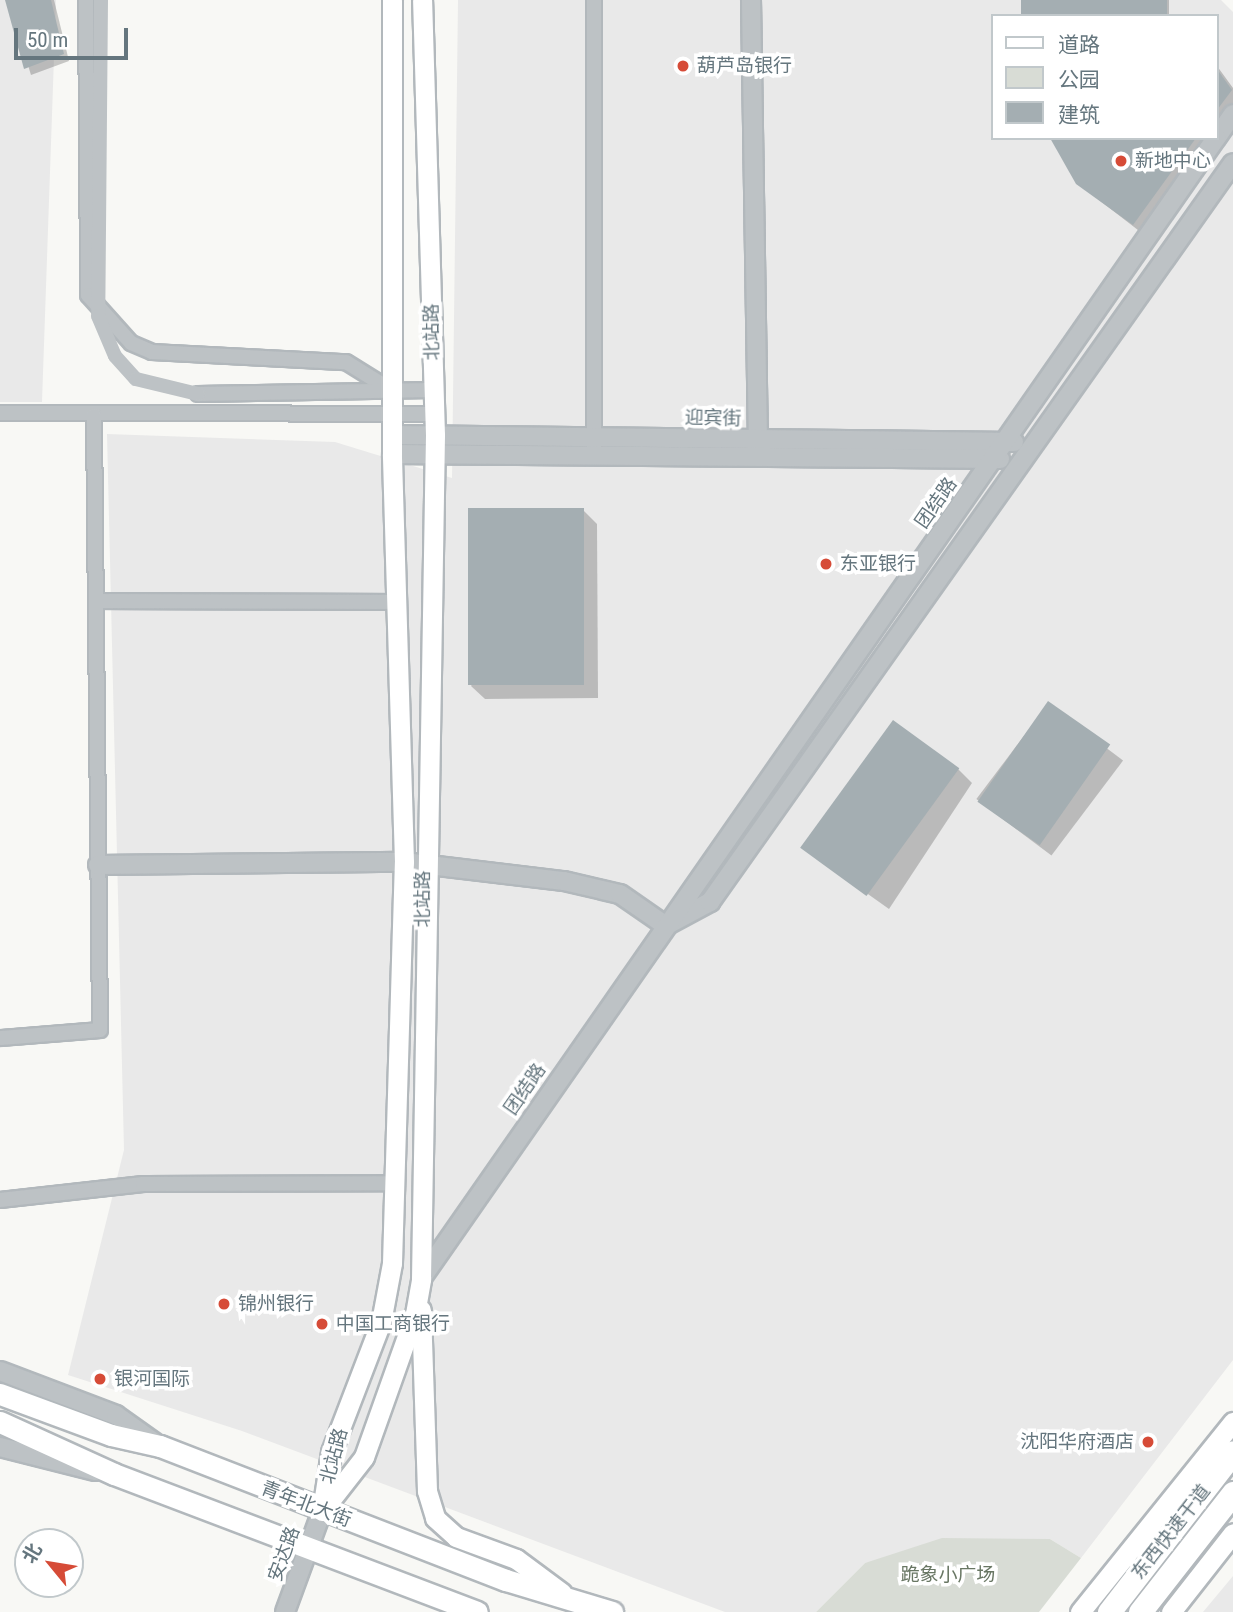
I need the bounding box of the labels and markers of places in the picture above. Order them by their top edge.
place label: 葫芦岛银行 [697,55,792,77]
marker: 葫芦岛银行 [675,58,691,74]
place label: 新地中心 [1135,150,1211,172]
marker: 新地中心 [1113,153,1129,169]
place label: 东亚银行 [840,553,916,575]
marker: 东亚银行 [818,556,834,572]
place label: 锦州银行 [238,1293,314,1315]
marker: 锦州银行 [216,1296,232,1312]
place label: 中国工商银行 [336,1313,450,1335]
marker: 中国工商银行 [314,1316,330,1332]
place label: 银河国际 [114,1368,190,1390]
marker: 银河国际 [92,1371,108,1387]
place label: 沈阳华府酒店 [1020,1431,1134,1453]
marker: 沈阳华府酒店 [1140,1434,1156,1450]

